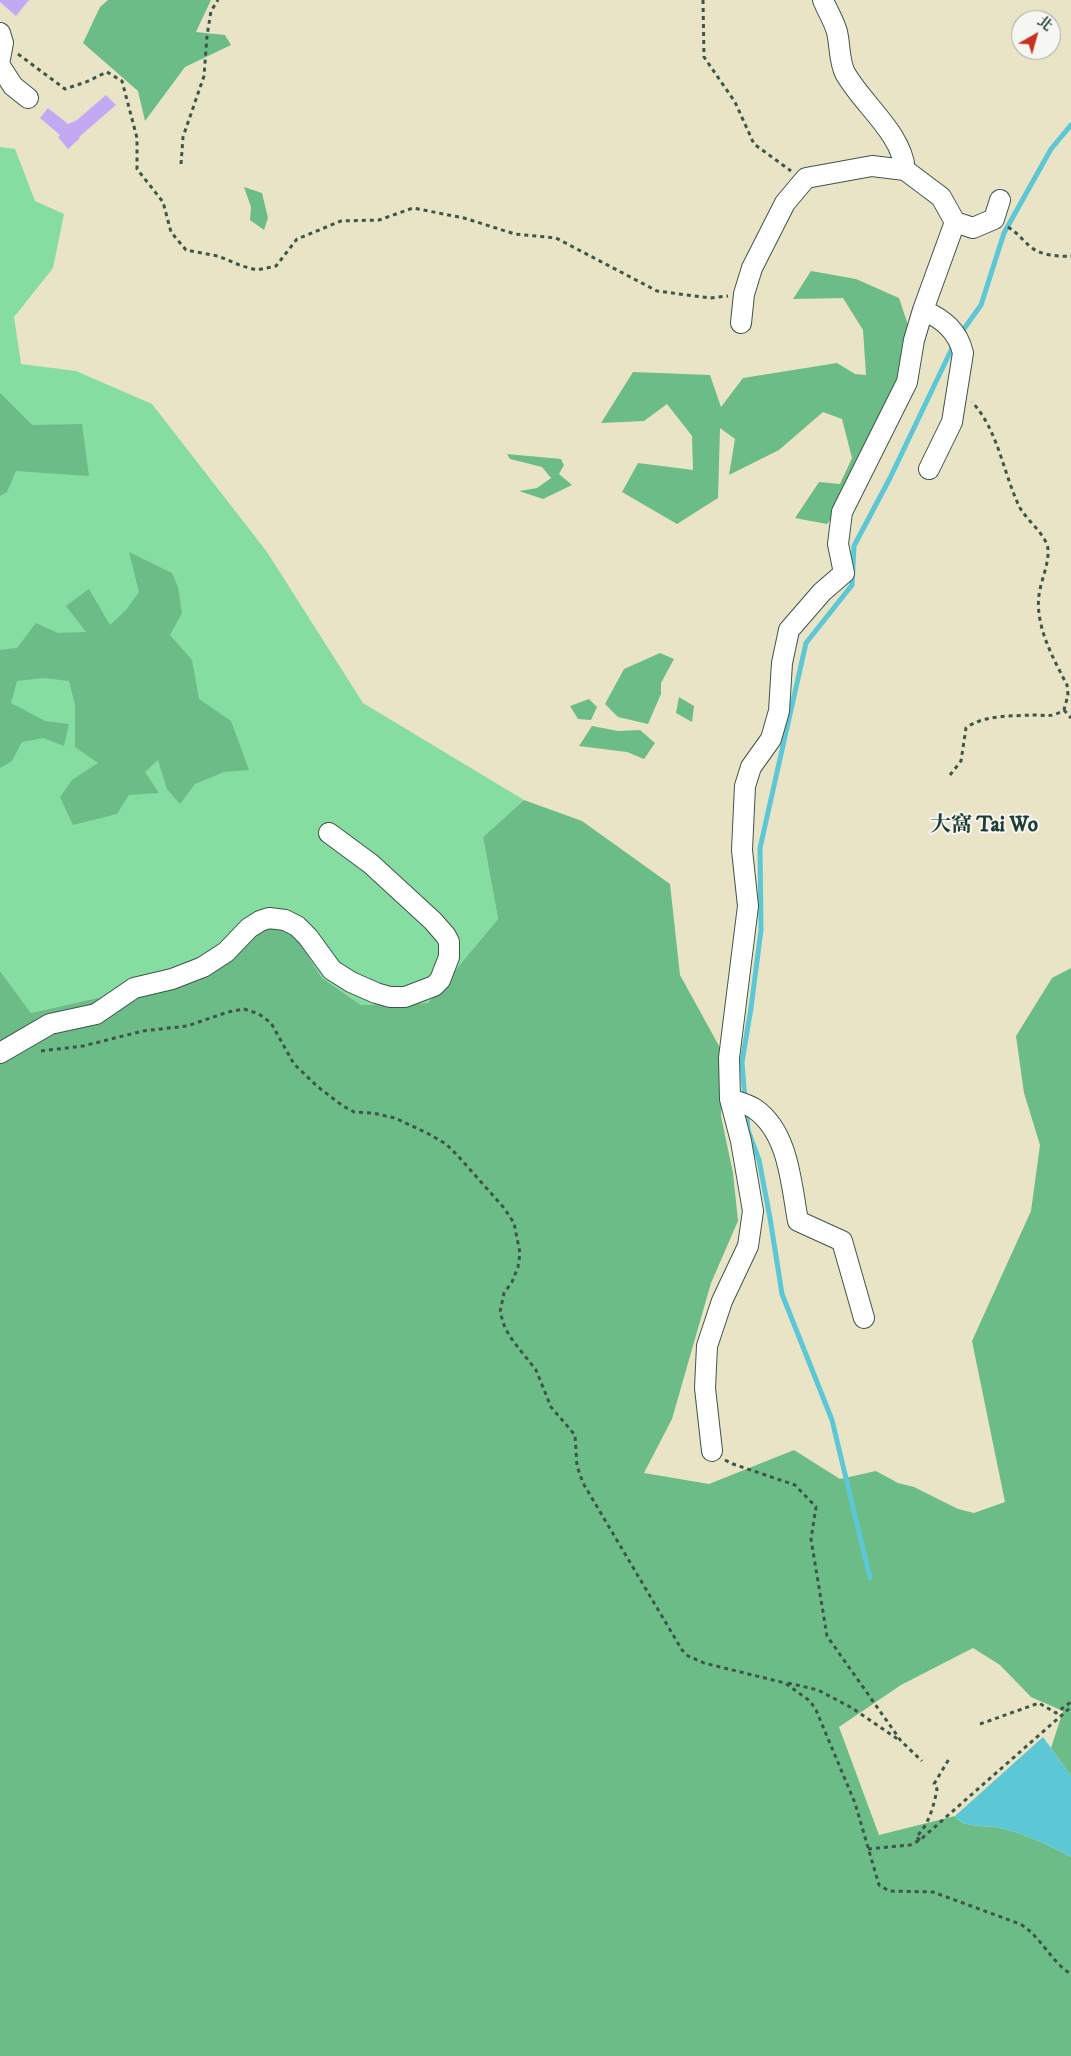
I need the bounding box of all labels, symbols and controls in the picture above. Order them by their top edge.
north arrow [1011,10,1061,60]
text: 北 [1034,13,1056,35]
district label: 大窩 Tai Wo [930,814,1038,840]

